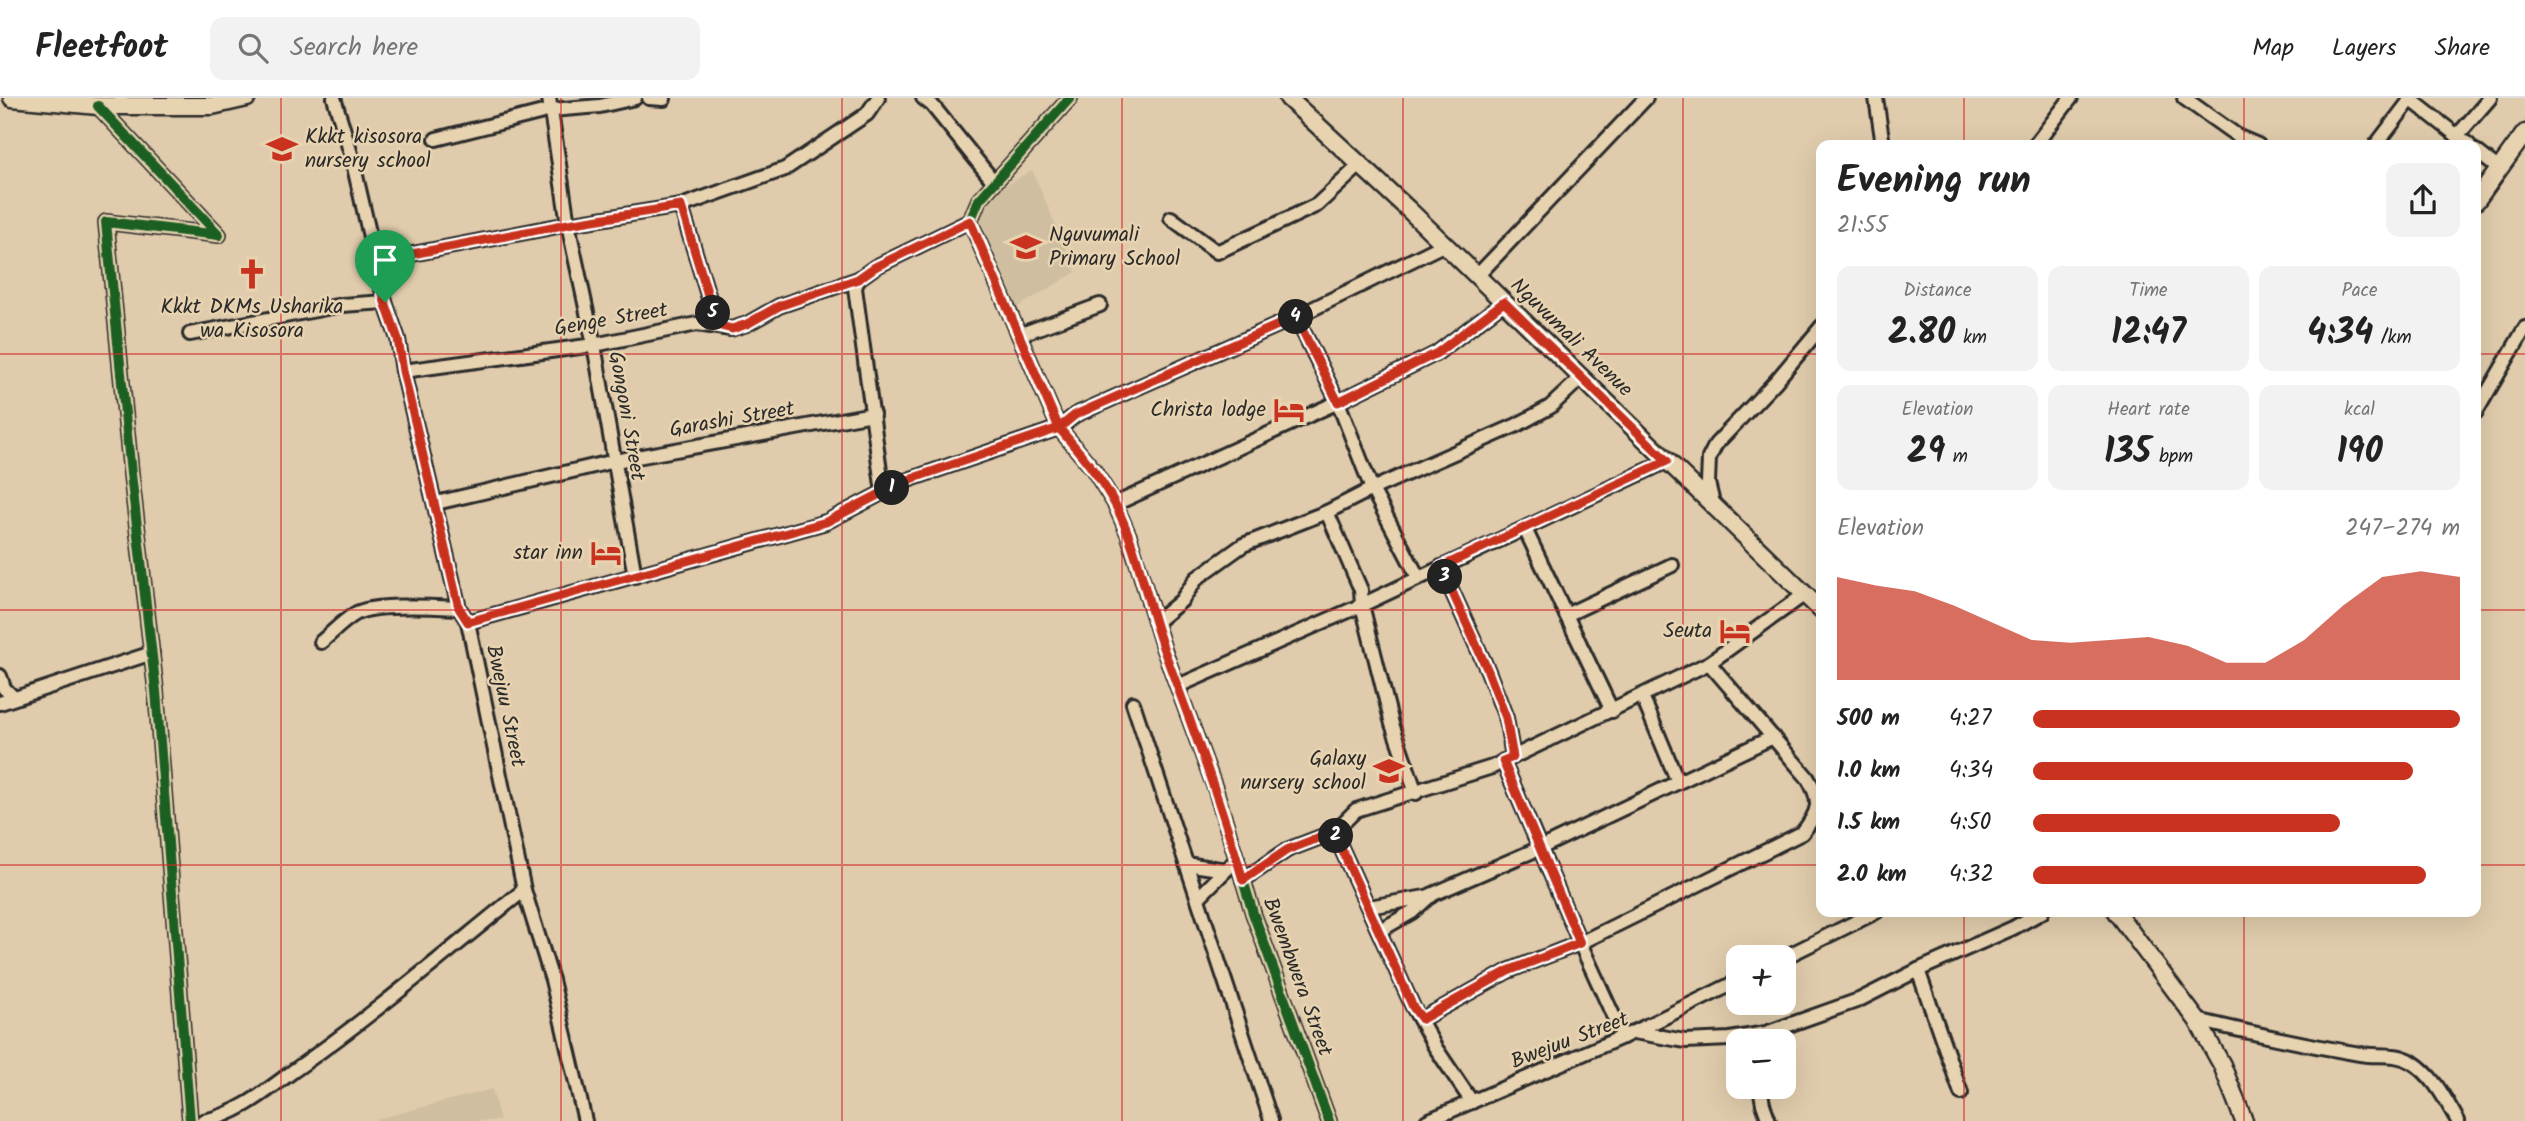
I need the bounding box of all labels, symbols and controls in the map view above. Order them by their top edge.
search box [210,17,700,80]
text: Fleetfoot [35,22,168,75]
text: Search here [290,27,418,69]
icon: search [234,29,272,67]
text: Map [2252,29,2294,68]
text: Layers [2332,29,2396,68]
text: Share [2434,29,2490,68]
place label: Kkkt kisosora nursery school [305,121,431,178]
school or university icon: Kkkt kisosora nursery school [265,132,299,166]
text: Evening run [1837,152,2031,212]
button: share [2386,163,2460,237]
text: 21:55 [1837,208,1888,244]
place label: Nguvumali Primary School [1049,219,1180,276]
pin [355,230,415,302]
school or university icon: Nguvumali Primary School [1009,230,1043,264]
icon: arrive [366,241,404,279]
church icon: Kkkt DKMs Usharika wa Kisosora [235,257,269,291]
street label: Nguvumali Avenue [1502,270,1640,406]
text: Distance [1903,276,1972,306]
text: Time [2129,276,2168,306]
text: Pace [2341,276,2378,306]
place label: Kkkt DKMs Usharika wa Kisosora [161,291,343,348]
street label: Genge Street [552,294,671,346]
pin: 5 [696,296,730,330]
text: 5 [708,297,717,327]
pin: 4 [1278,300,1314,334]
text: 4 [1290,301,1301,331]
text: 2.80 [1888,306,1955,362]
text: 12:47 [2111,306,2186,362]
text: 4:34 [2307,306,2373,362]
text: km [1955,323,1987,353]
text: /km [2373,323,2412,353]
street label: Gongoni Street [598,349,654,484]
street label: Garashi Street [667,393,798,447]
hotel icon: Christa lodge [1272,393,1306,427]
place label: Christa lodge [1150,394,1267,427]
text: Elevation [1902,395,1973,425]
text: Heart rate [2107,395,2190,425]
text: kcal [2344,395,2375,425]
text: 29 [1907,425,1945,481]
text: 135 [2104,425,2151,481]
text: 190 [2336,425,2383,481]
text: m [1945,442,1968,472]
text: bpm [2151,442,2193,472]
pin: 1 [874,470,910,506]
text: 1 [889,472,894,502]
text: Elevation [1837,511,1924,547]
text: 247–274 m [2345,511,2460,547]
hotel icon: star inn [589,536,623,570]
place label: star inn [513,537,583,570]
pin: 3 [1428,560,1462,594]
text: 3 [1439,561,1450,591]
hotel icon: Seuta [1718,614,1752,648]
place label: Seuta [1663,615,1712,648]
street label: Bwejuu Street [476,642,534,771]
text: 500 m [1837,701,1900,737]
text: 4:27 [1949,701,1991,737]
place label: Galaxy nursery school [1240,743,1366,800]
text: 1.0 km [1837,753,1900,789]
text: 4:34 [1949,753,1993,789]
school or university icon: Galaxy nursery school [1372,754,1406,788]
text: 1.5 km [1837,805,1900,841]
text: 4:50 [1949,805,1991,841]
pin: 2 [1318,818,1354,854]
text: 2 [1330,820,1341,850]
text: 2.0 km [1837,857,1907,893]
text: 4:32 [1949,857,1994,893]
street label: Bwembwera Street [1253,893,1341,1062]
map controls [1726,945,1796,1099]
button: + [1726,945,1796,1015]
street label: Bwejuu Street [1506,1003,1635,1079]
button: − [1726,1029,1796,1099]

